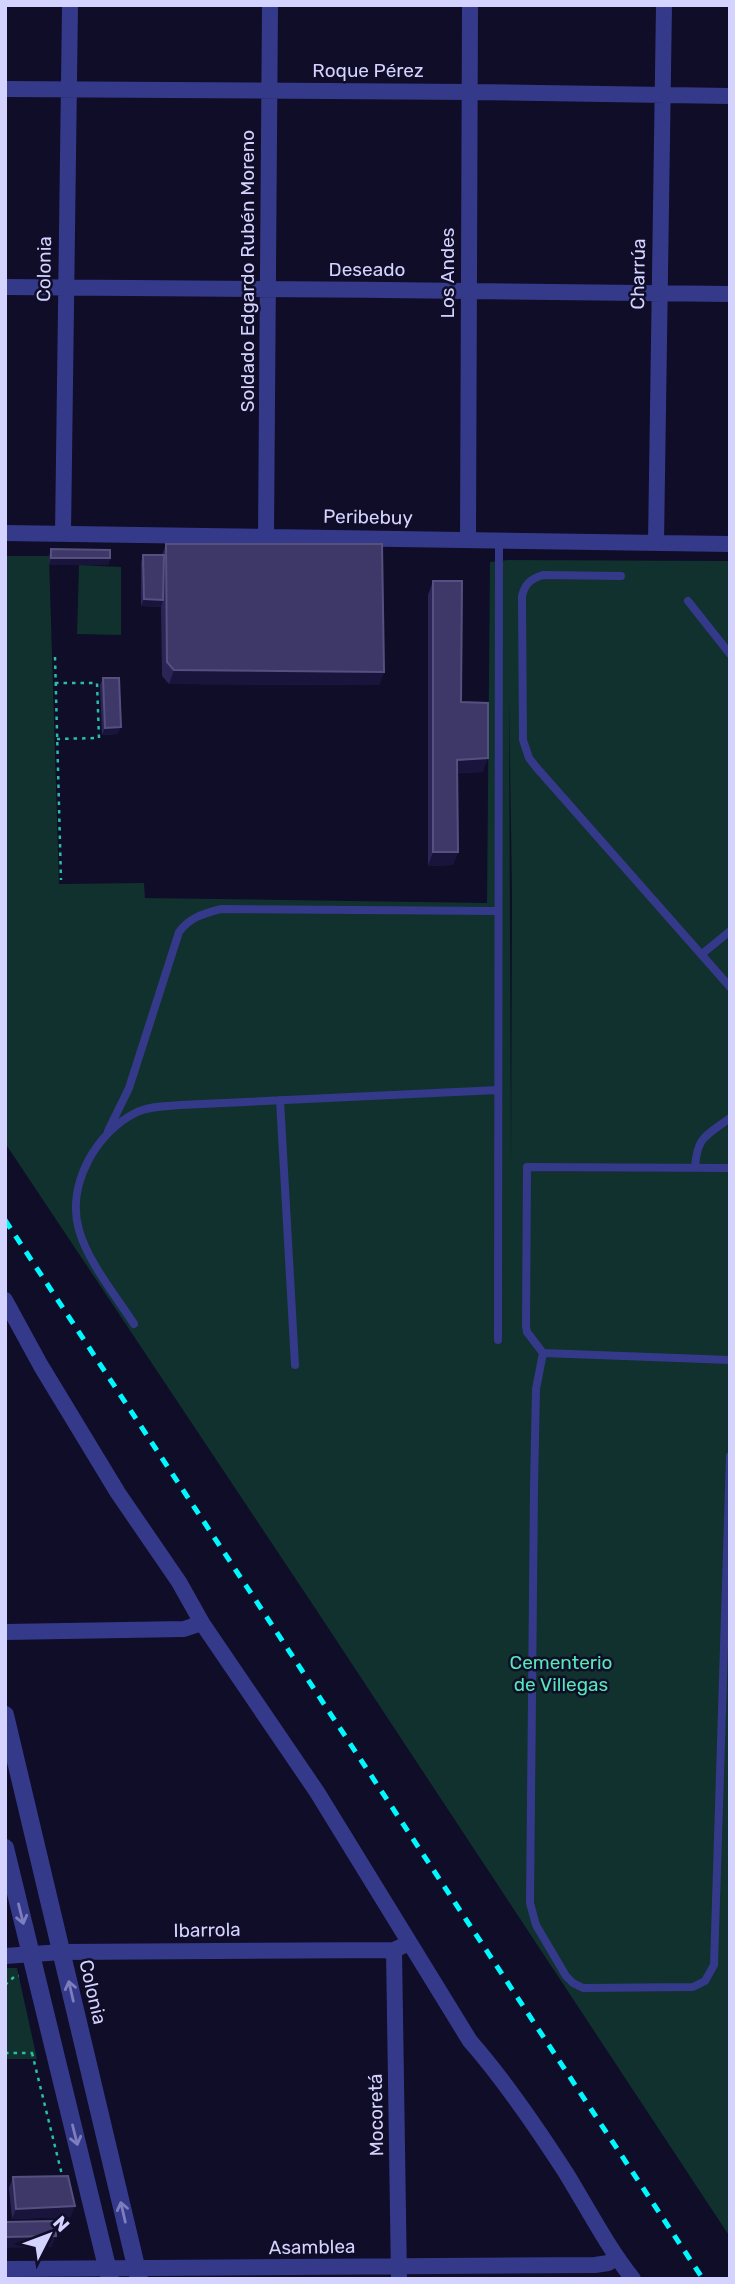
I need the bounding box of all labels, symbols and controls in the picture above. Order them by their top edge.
street label: Roque Pérez [312,59,424,82]
street label: Soldado Edgardo Rubén Moreno [236,130,259,412]
street label: Los Andes [436,227,459,319]
street label: Colonia [32,236,56,302]
street label: Charrúa [626,238,650,310]
street label: Deseado [329,258,405,281]
street label: Peribebuy [323,505,413,529]
park label: Cementerio de Villegas [510,1651,613,1696]
one-way arrow [15,1902,28,1925]
street label: Ibarrola [173,1918,241,1942]
street label: Colonia [74,1957,112,2027]
one-way arrow [64,1980,77,2003]
street label: Mocoretá [364,2073,388,2157]
one-way arrow [69,2123,82,2146]
north arrow [14,2200,84,2270]
one-way arrow [116,2201,129,2224]
text: N [48,2211,74,2237]
street label: Asamblea [268,2235,356,2259]

